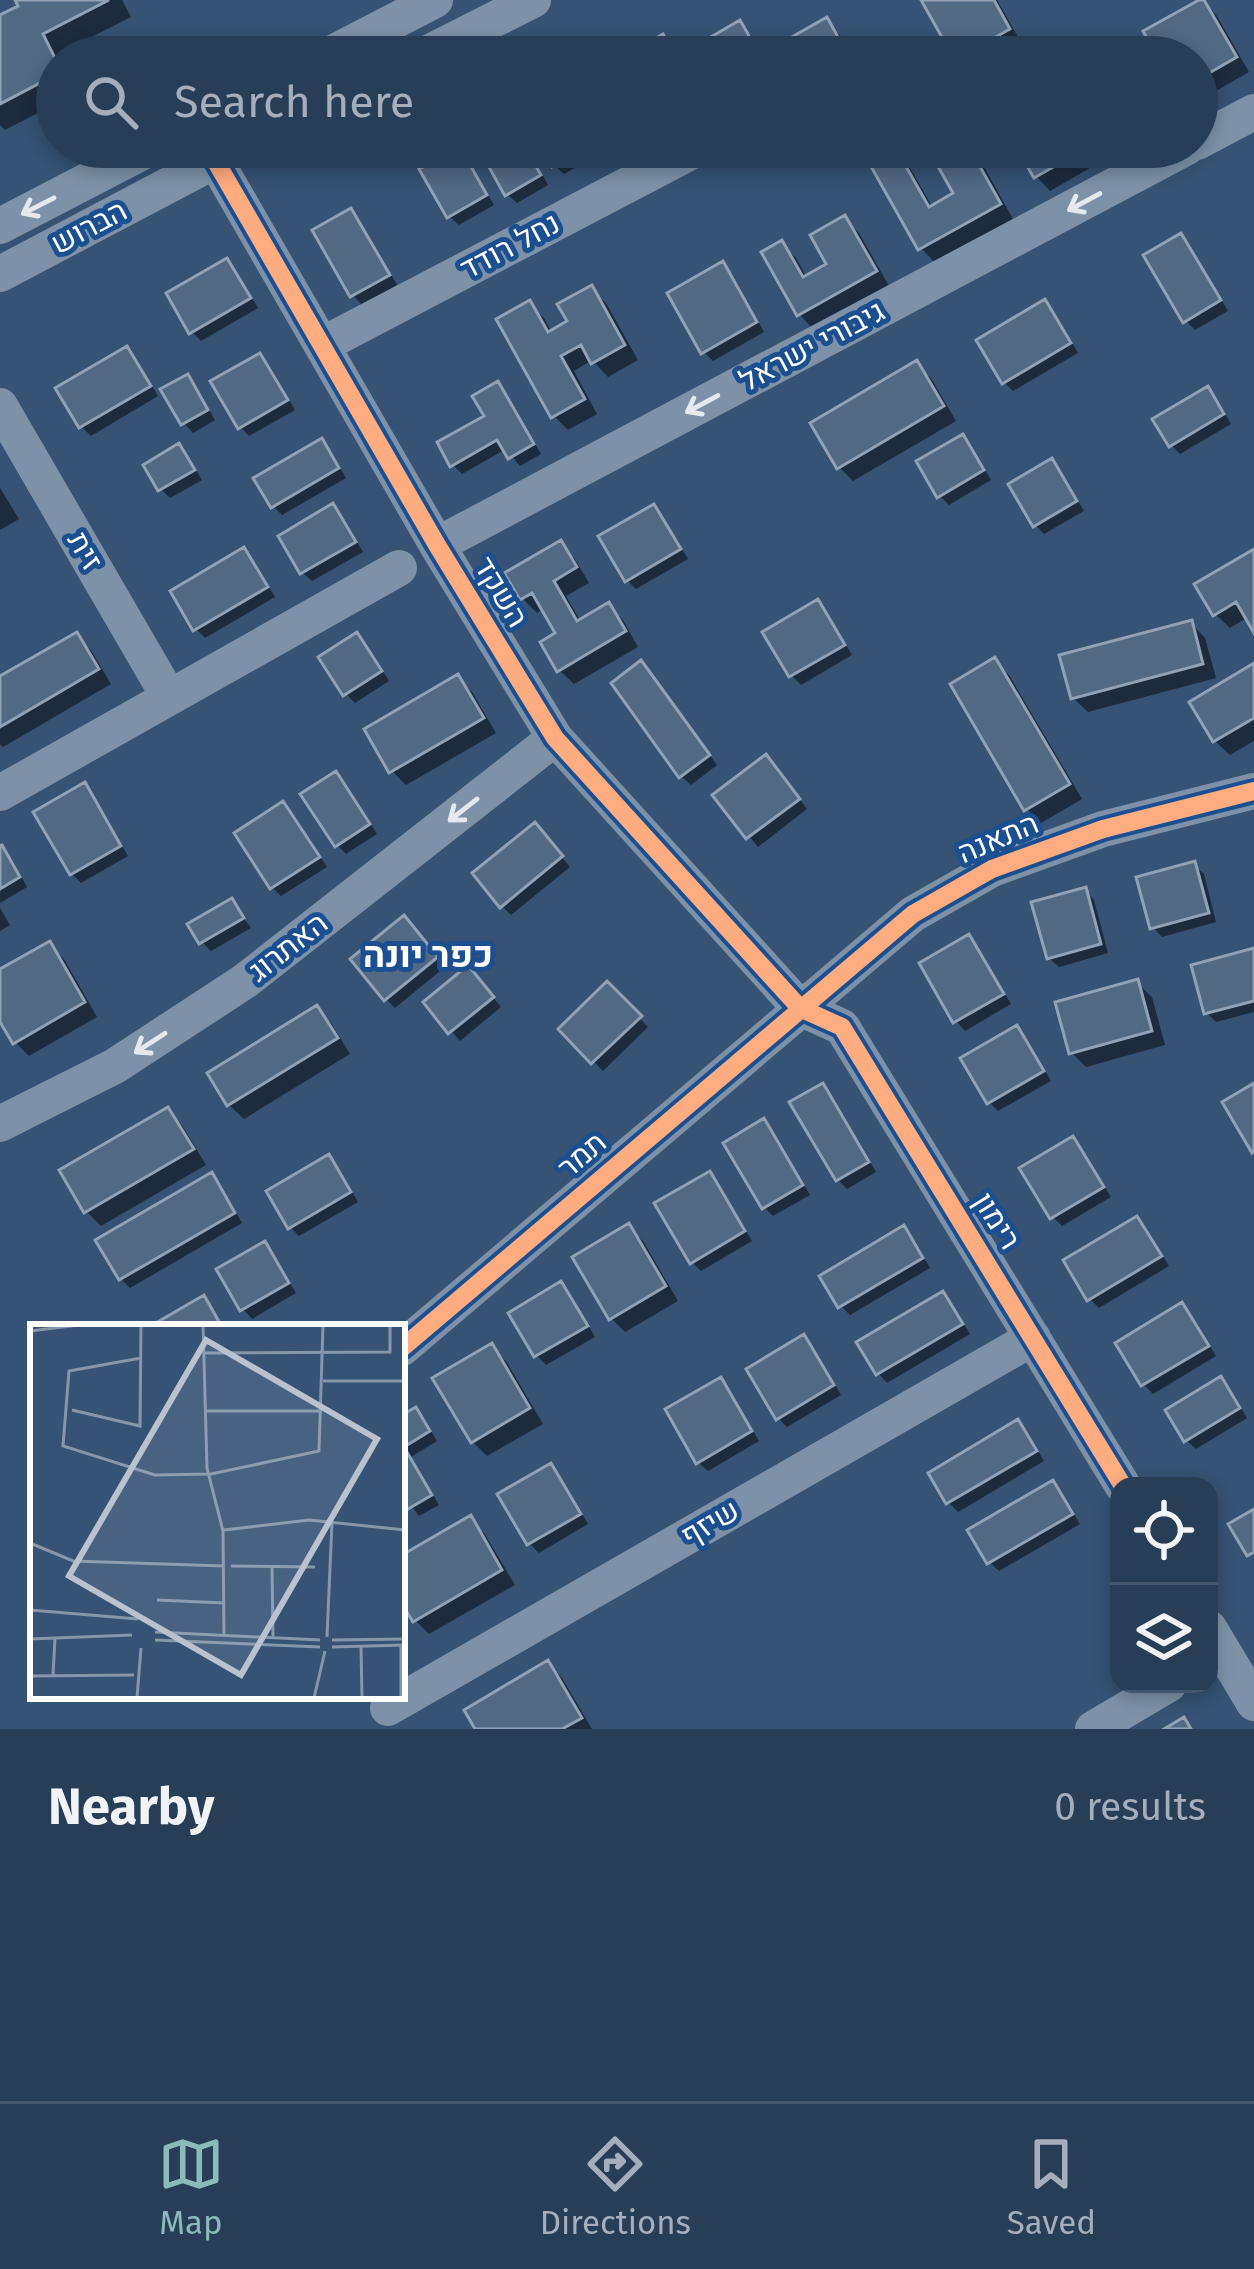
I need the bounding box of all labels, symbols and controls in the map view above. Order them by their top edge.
search box [36,36,1218,168]
icon: search [78,69,144,135]
text: Search here [174,75,414,129]
one-way arrow [1067,191,1102,214]
street label: הברוש [45,192,133,262]
one-way arrow [21,195,57,218]
street label: נחל רודד [454,205,566,287]
street label: גיבורי ישראל [733,293,891,399]
one-way arrow [686,393,721,416]
street label: זית [60,525,110,577]
street label: השקד [466,550,536,634]
one-way arrow [447,797,479,823]
street label: התאנה [952,805,1044,871]
street label: האתרוג [241,905,335,989]
district label: כפר יונה [363,933,493,977]
one-way arrow [134,1031,168,1056]
street label: תמר [550,1124,614,1186]
street label: רימון [966,1186,1028,1256]
inset map [30,1324,405,1699]
map controls [1110,1477,1218,1693]
button: locate [1110,1477,1218,1585]
street label: שיזף [674,1492,746,1554]
button: layers [1110,1585,1218,1693]
text: Nearby [48,1776,214,1838]
text: 0 results [1054,1784,1206,1830]
tab: Map [158,2131,224,2243]
tab: Directions [540,2131,691,2243]
tab: Saved [1007,2131,1096,2243]

